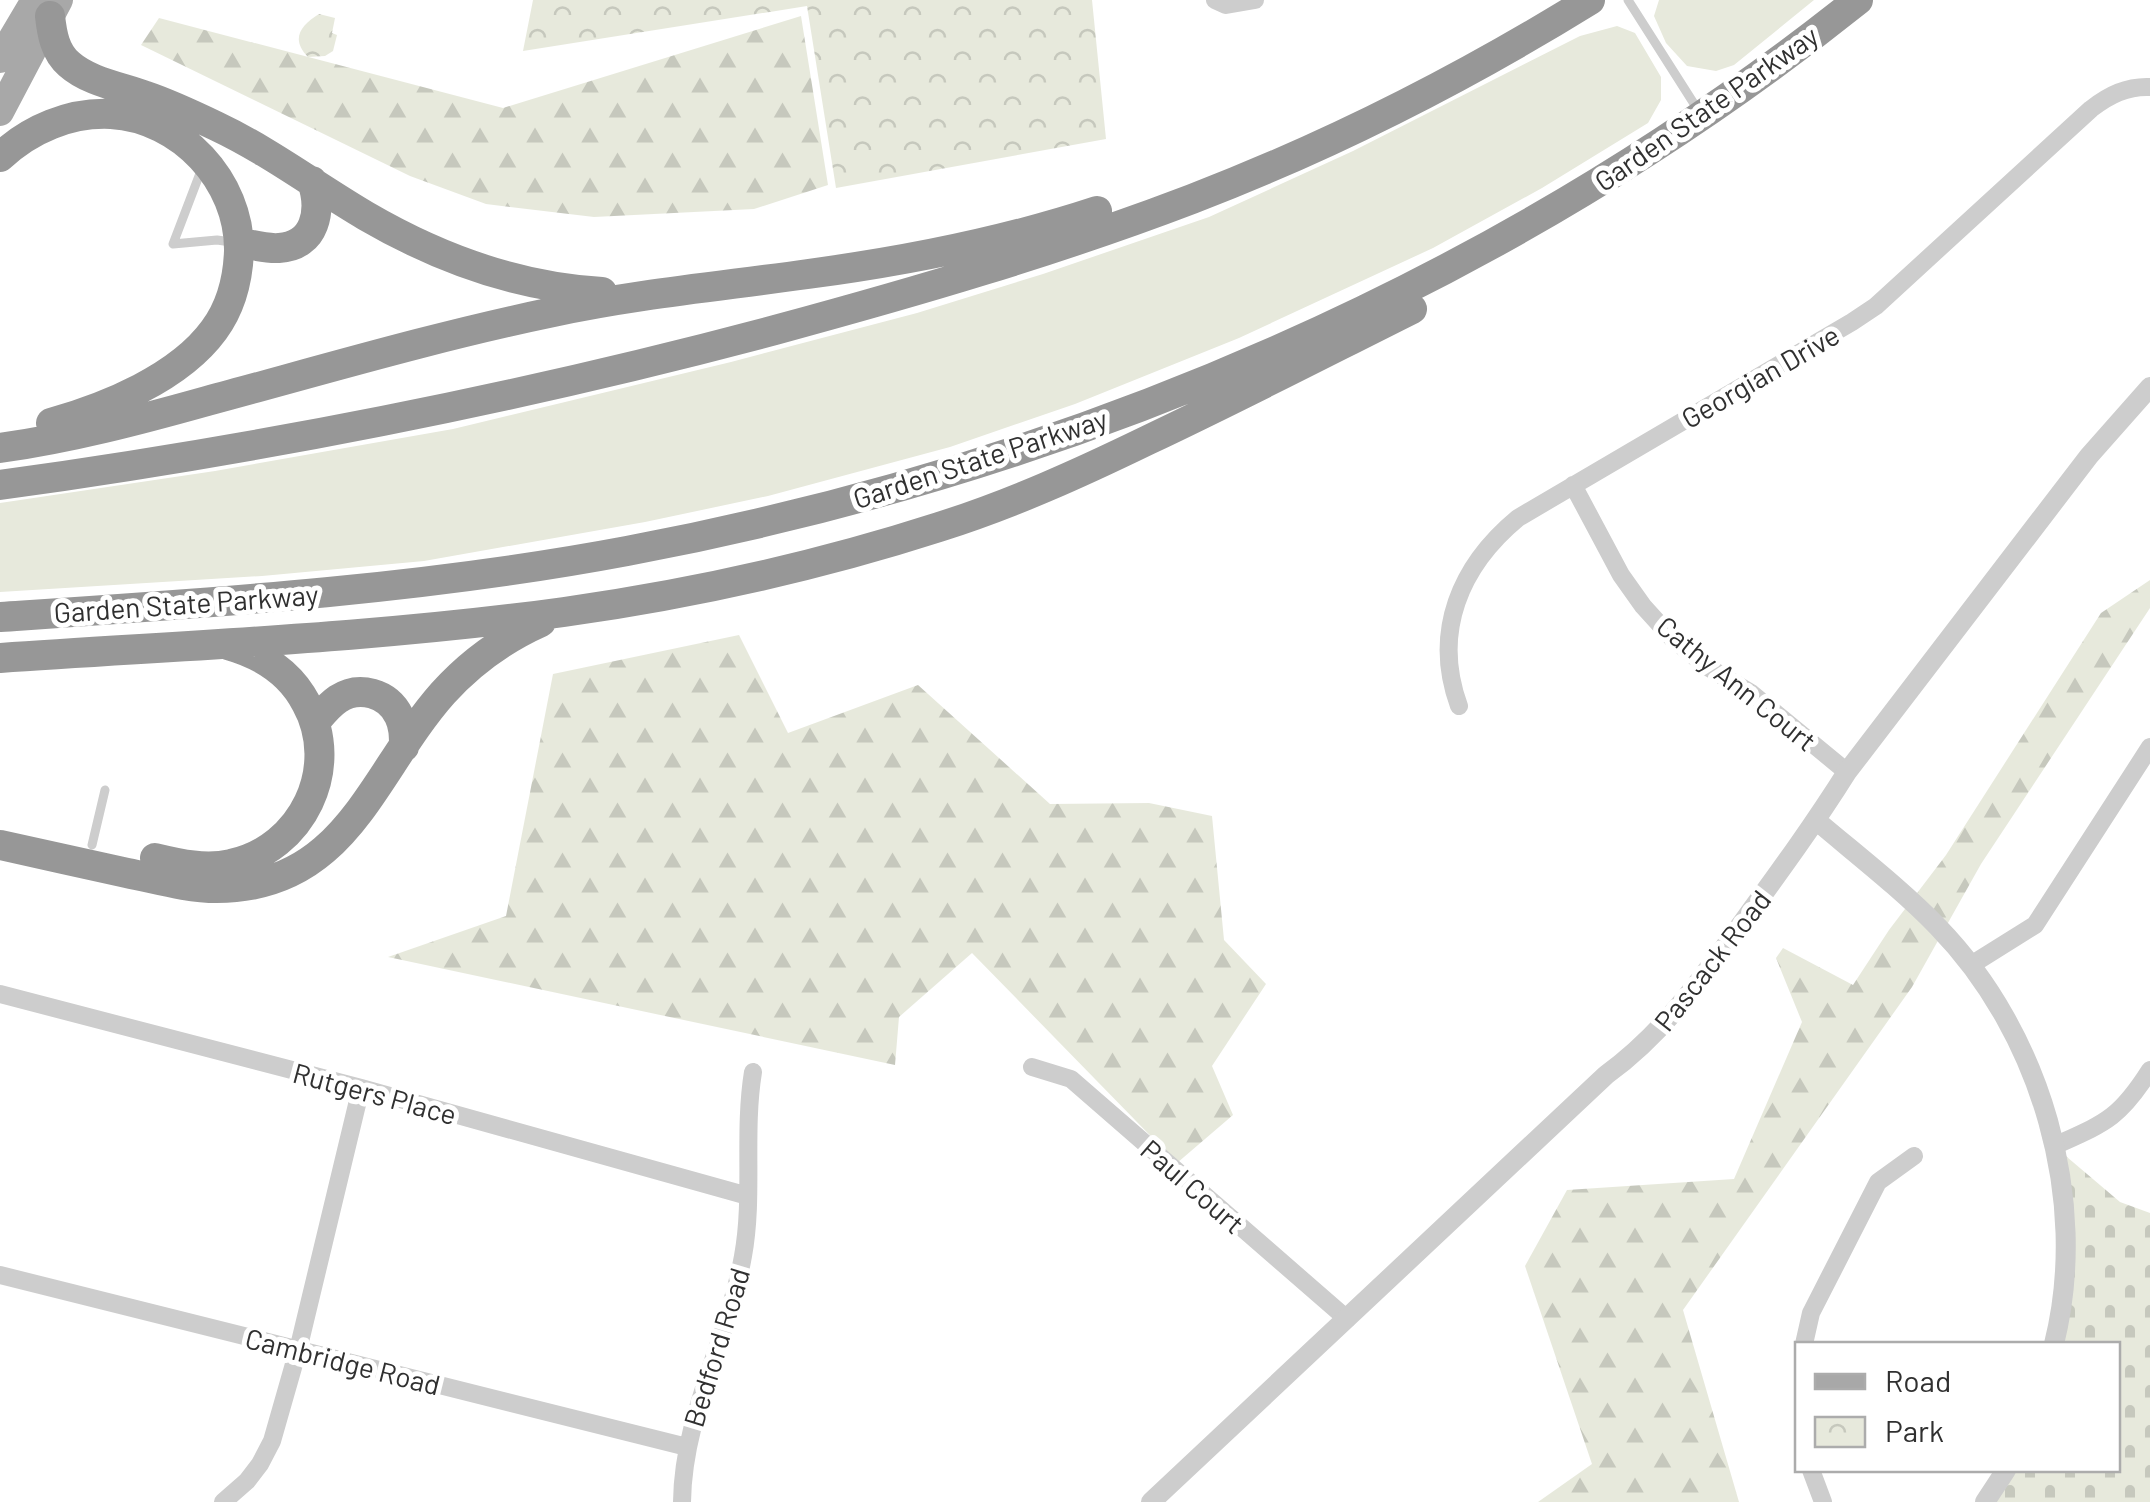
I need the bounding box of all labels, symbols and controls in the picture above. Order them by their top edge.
street label: Garden State Parkway [1588,18,1824,198]
street label: Georgian Drive [1675,317,1845,435]
street label: Garden State Parkway [849,401,1111,515]
street label: Garden State Parkway [53,577,320,629]
street label: Cathy Ann Court [1650,608,1824,758]
street label: Pascack Road [1647,883,1777,1037]
street label: Rutgers Place [289,1055,461,1131]
street label: Paul Court [1134,1132,1252,1240]
street label: Bedford Road [676,1263,756,1431]
street label: Cambridge Road [242,1320,444,1402]
legend [1795,1342,2120,1472]
text: Road [1885,1362,1951,1398]
text: Park [1885,1412,1944,1448]

